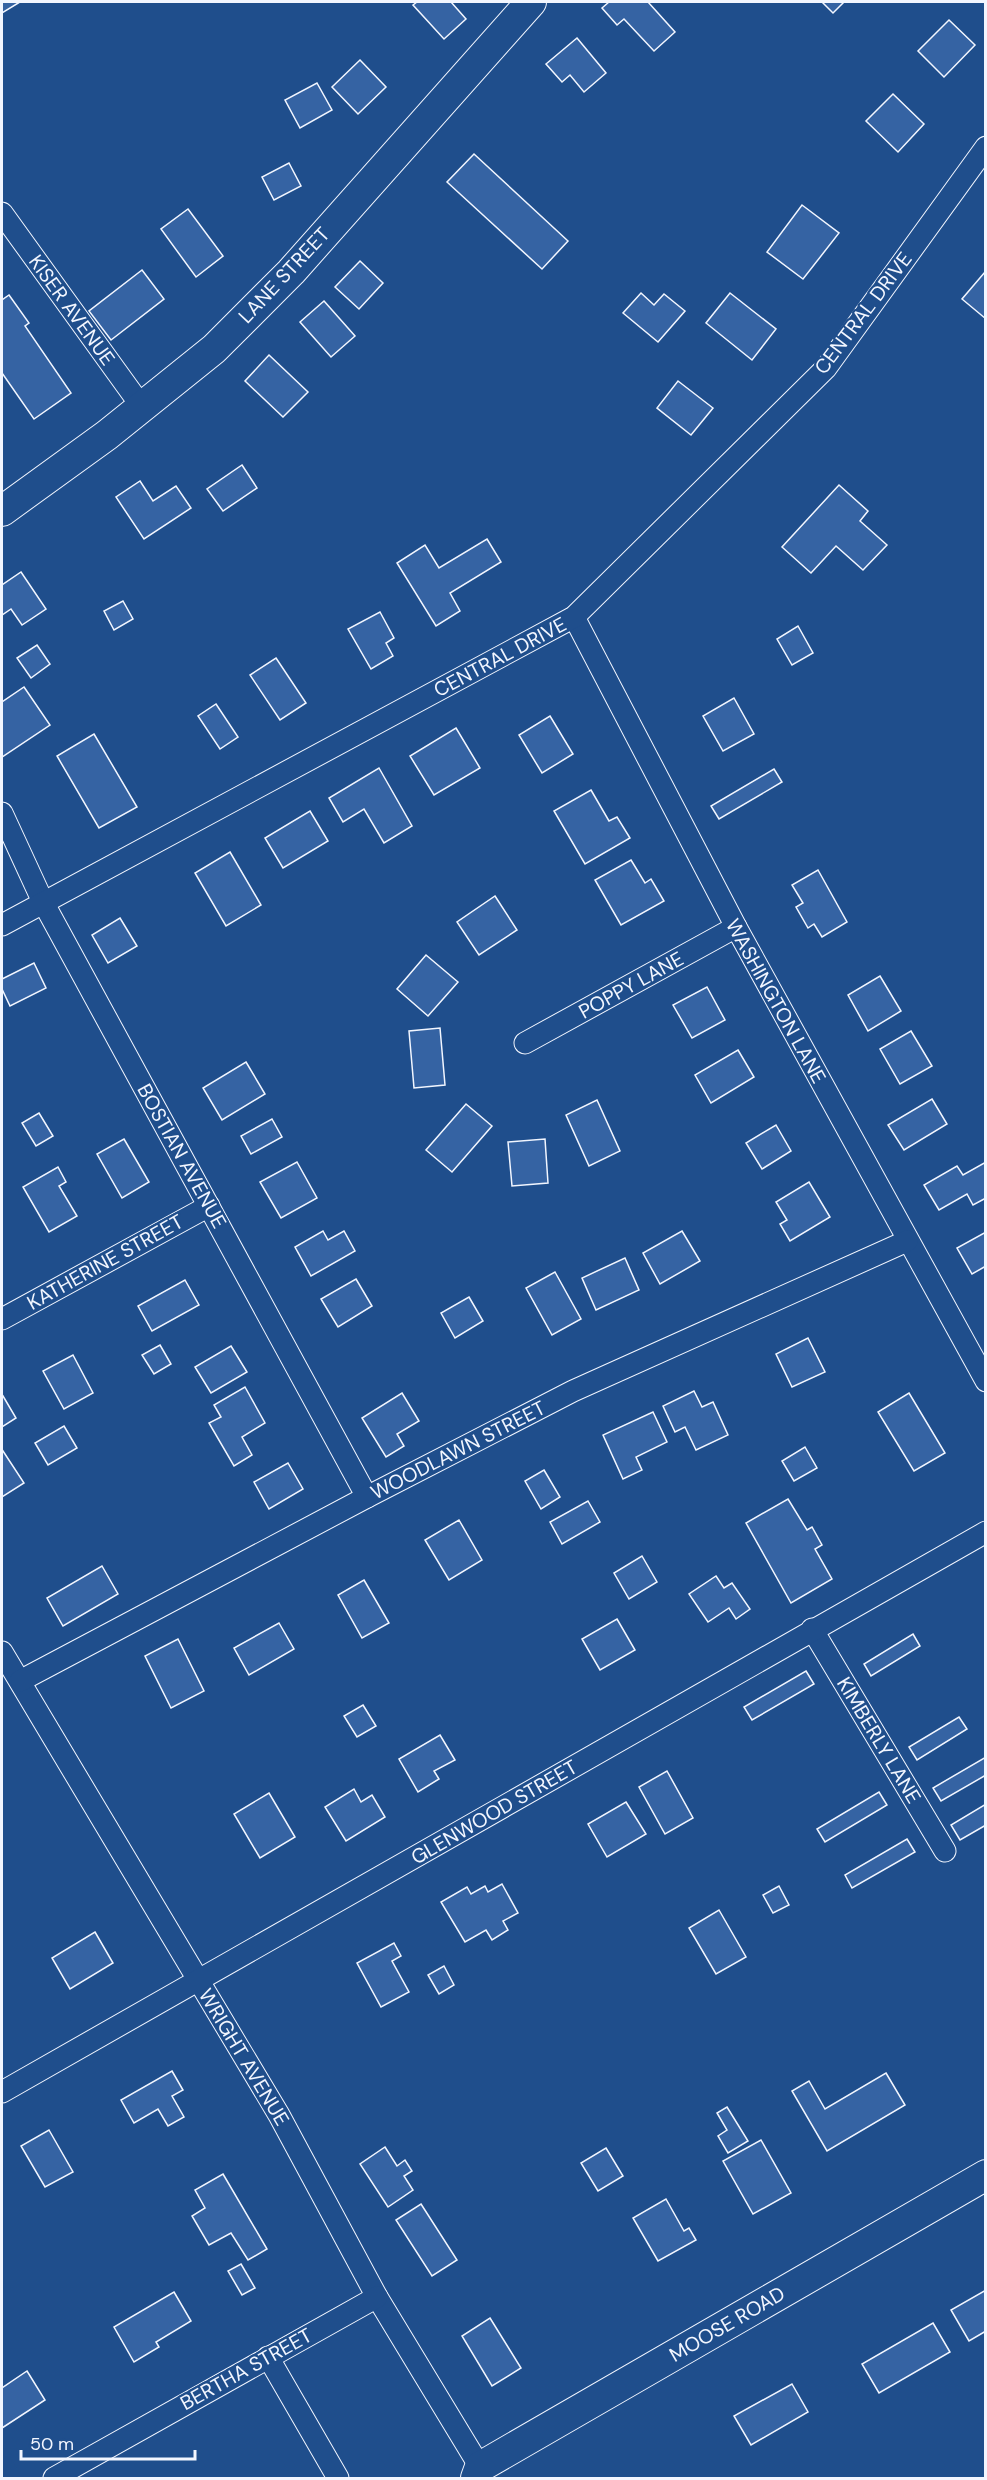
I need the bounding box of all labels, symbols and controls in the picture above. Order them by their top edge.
street label: LANE STREET [233,221,335,329]
street label: CENTRAL DRIVE [808,247,918,379]
street label: KISER AVENUE [23,249,121,371]
street label: CENTRAL DRIVE [429,611,571,703]
street label: WASHINGTON LANE [720,914,832,1088]
street label: POPPY LANE [574,946,688,1024]
street label: BOSTIAN AVENUE [132,1079,232,1233]
street label: KATHERINE STREET [22,1208,188,1316]
street label: WOODLAWN STREET [366,1395,550,1505]
street label: KIMBERLY LANE [831,1672,927,1808]
street label: GLENWOOD STREET [406,1754,582,1870]
street label: WRIGHT AVENUE [193,1984,295,2130]
street label: MOOSE ROAD [664,2280,790,2368]
street label: BERTHA STREET [175,2322,317,2416]
scale bar [21,2423,195,2461]
text: 50 m [30,2432,74,2456]

